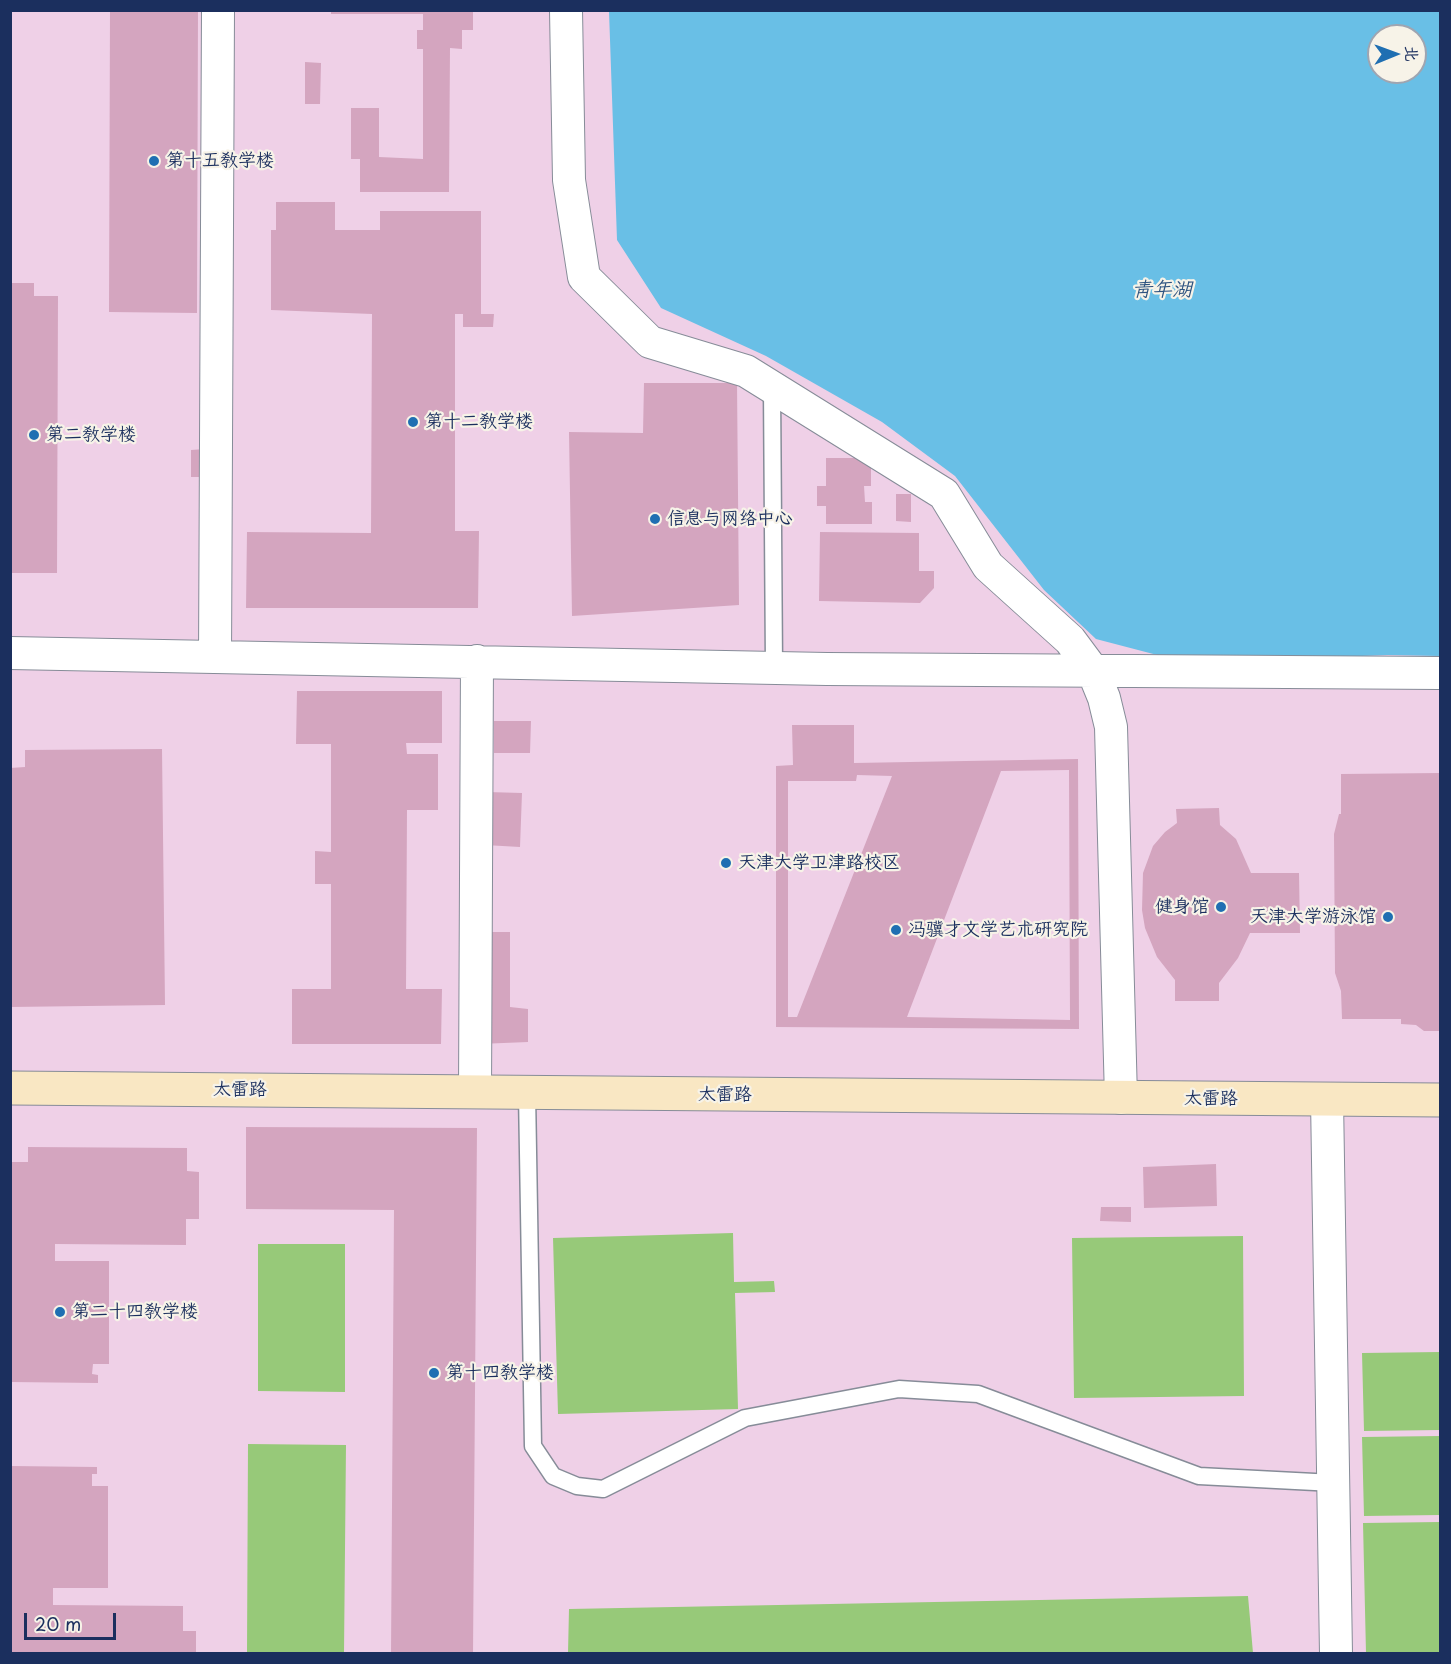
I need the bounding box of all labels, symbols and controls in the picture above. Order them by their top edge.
north arrow [1367,24,1427,84]
text: 北 [1401,45,1425,62]
place label: 第十五教学楼 [166,150,274,172]
marker: 第十五教学楼 [147,154,161,168]
water label: 青年湖 [1132,278,1192,302]
place label: 第十二教学楼 [425,411,533,433]
marker: 第十二教学楼 [406,415,420,429]
place label: 第二教学楼 [46,424,136,446]
marker: 第二教学楼 [27,428,41,442]
place label: 信息与网络中心 [667,508,793,530]
marker: 信息与网络中心 [648,512,662,526]
place label: 天津大学卫津路校区 [738,852,900,874]
marker: 天津大学卫津路校区 [719,856,733,870]
place label: 健身馆 [1155,896,1209,918]
marker: 健身馆 [1214,900,1228,914]
place label: 天津大学游泳馆 [1250,906,1376,928]
marker: 天津大学游泳馆 [1381,910,1395,924]
place label: 冯骥才文学艺术研究院 [908,919,1088,941]
marker: 冯骥才文学艺术研究院 [889,923,903,937]
street label: 太雷路 [213,1079,267,1101]
street label: 太雷路 [698,1084,752,1106]
street label: 太雷路 [1184,1088,1238,1110]
place label: 第二十四教学楼 [72,1301,198,1323]
marker: 第二十四教学楼 [53,1305,67,1319]
place label: 第十四教学楼 [446,1362,554,1384]
marker: 第十四教学楼 [427,1366,441,1380]
scale bar [27,1601,118,1639]
text: 20 m [35,1610,81,1637]

